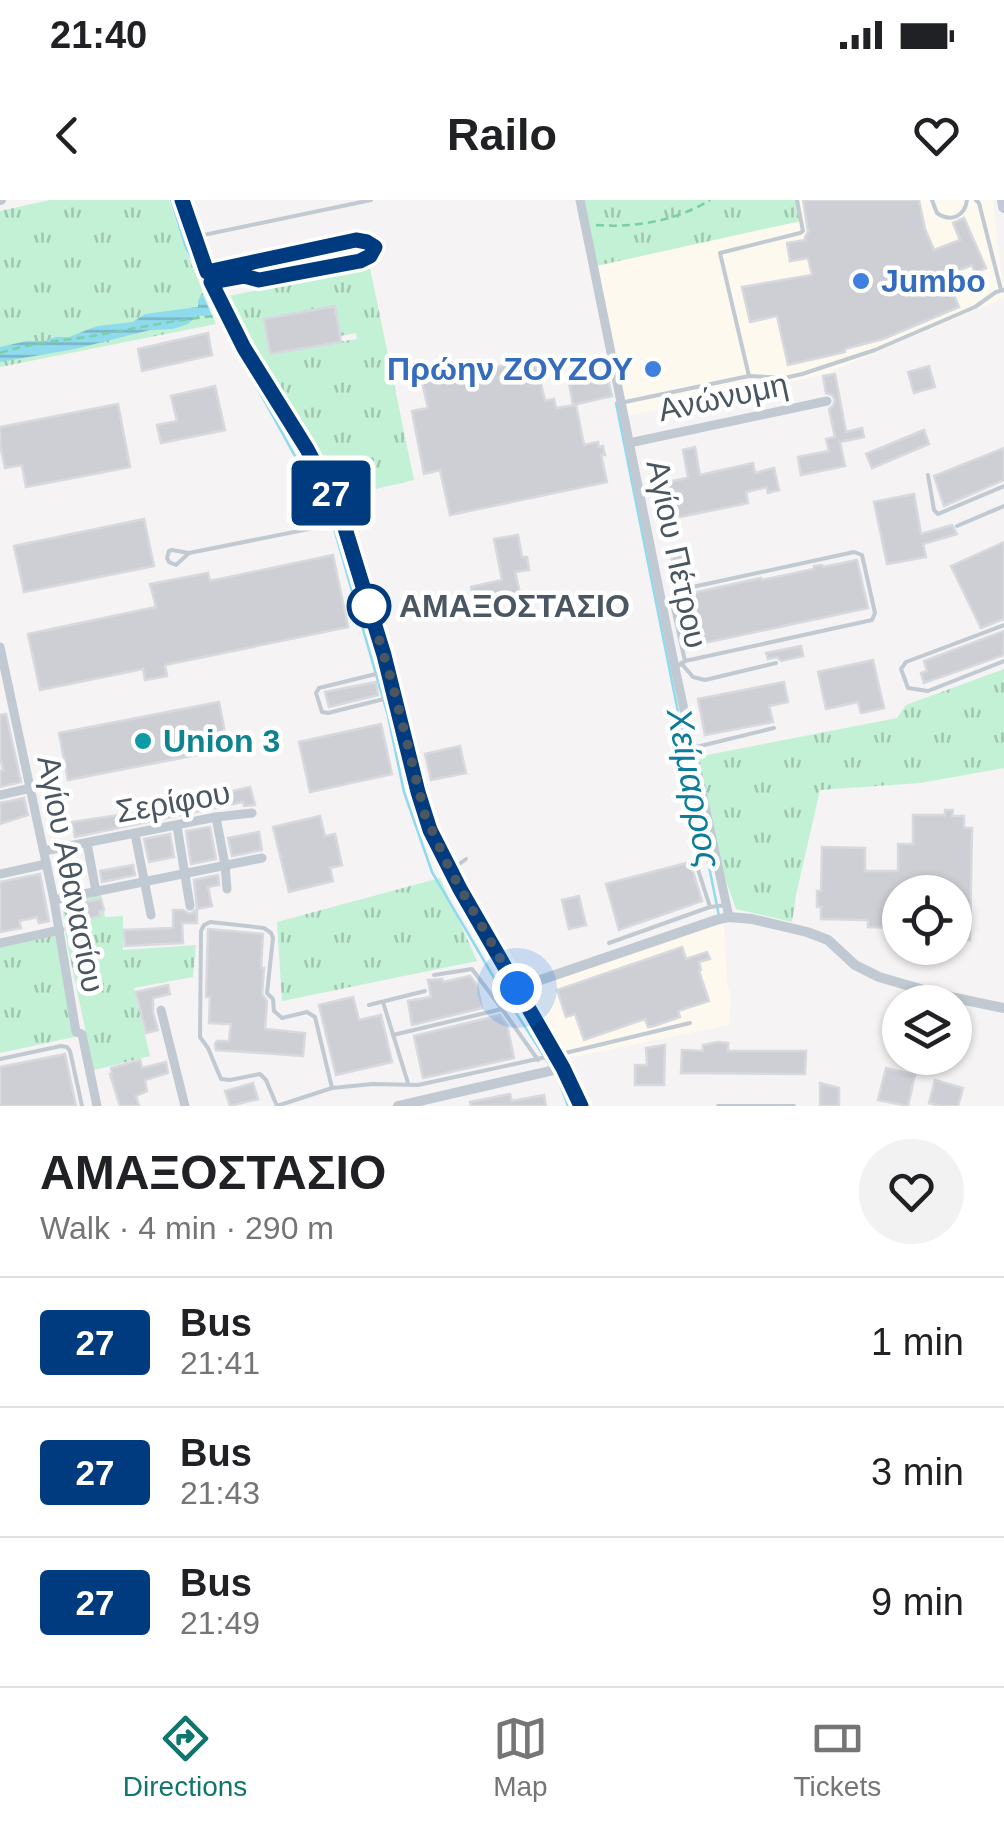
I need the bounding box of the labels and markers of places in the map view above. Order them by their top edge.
place label: Jumbo [881,263,986,299]
marker: Jumbo [850,270,872,292]
place label: Πρώην ΖΟΥΖΟΥ [387,351,633,387]
marker: Πρώην ΖΟΥΖΟΥ [642,358,664,380]
marker: ΑΜΑΞΟΣΤΑΣΙΟ [348,585,390,627]
place label: ΑΜΑΞΟΣΤΑΣΙΟ [399,588,630,624]
place label: Union 3 [163,723,280,759]
marker: Union 3 [132,730,154,752]

